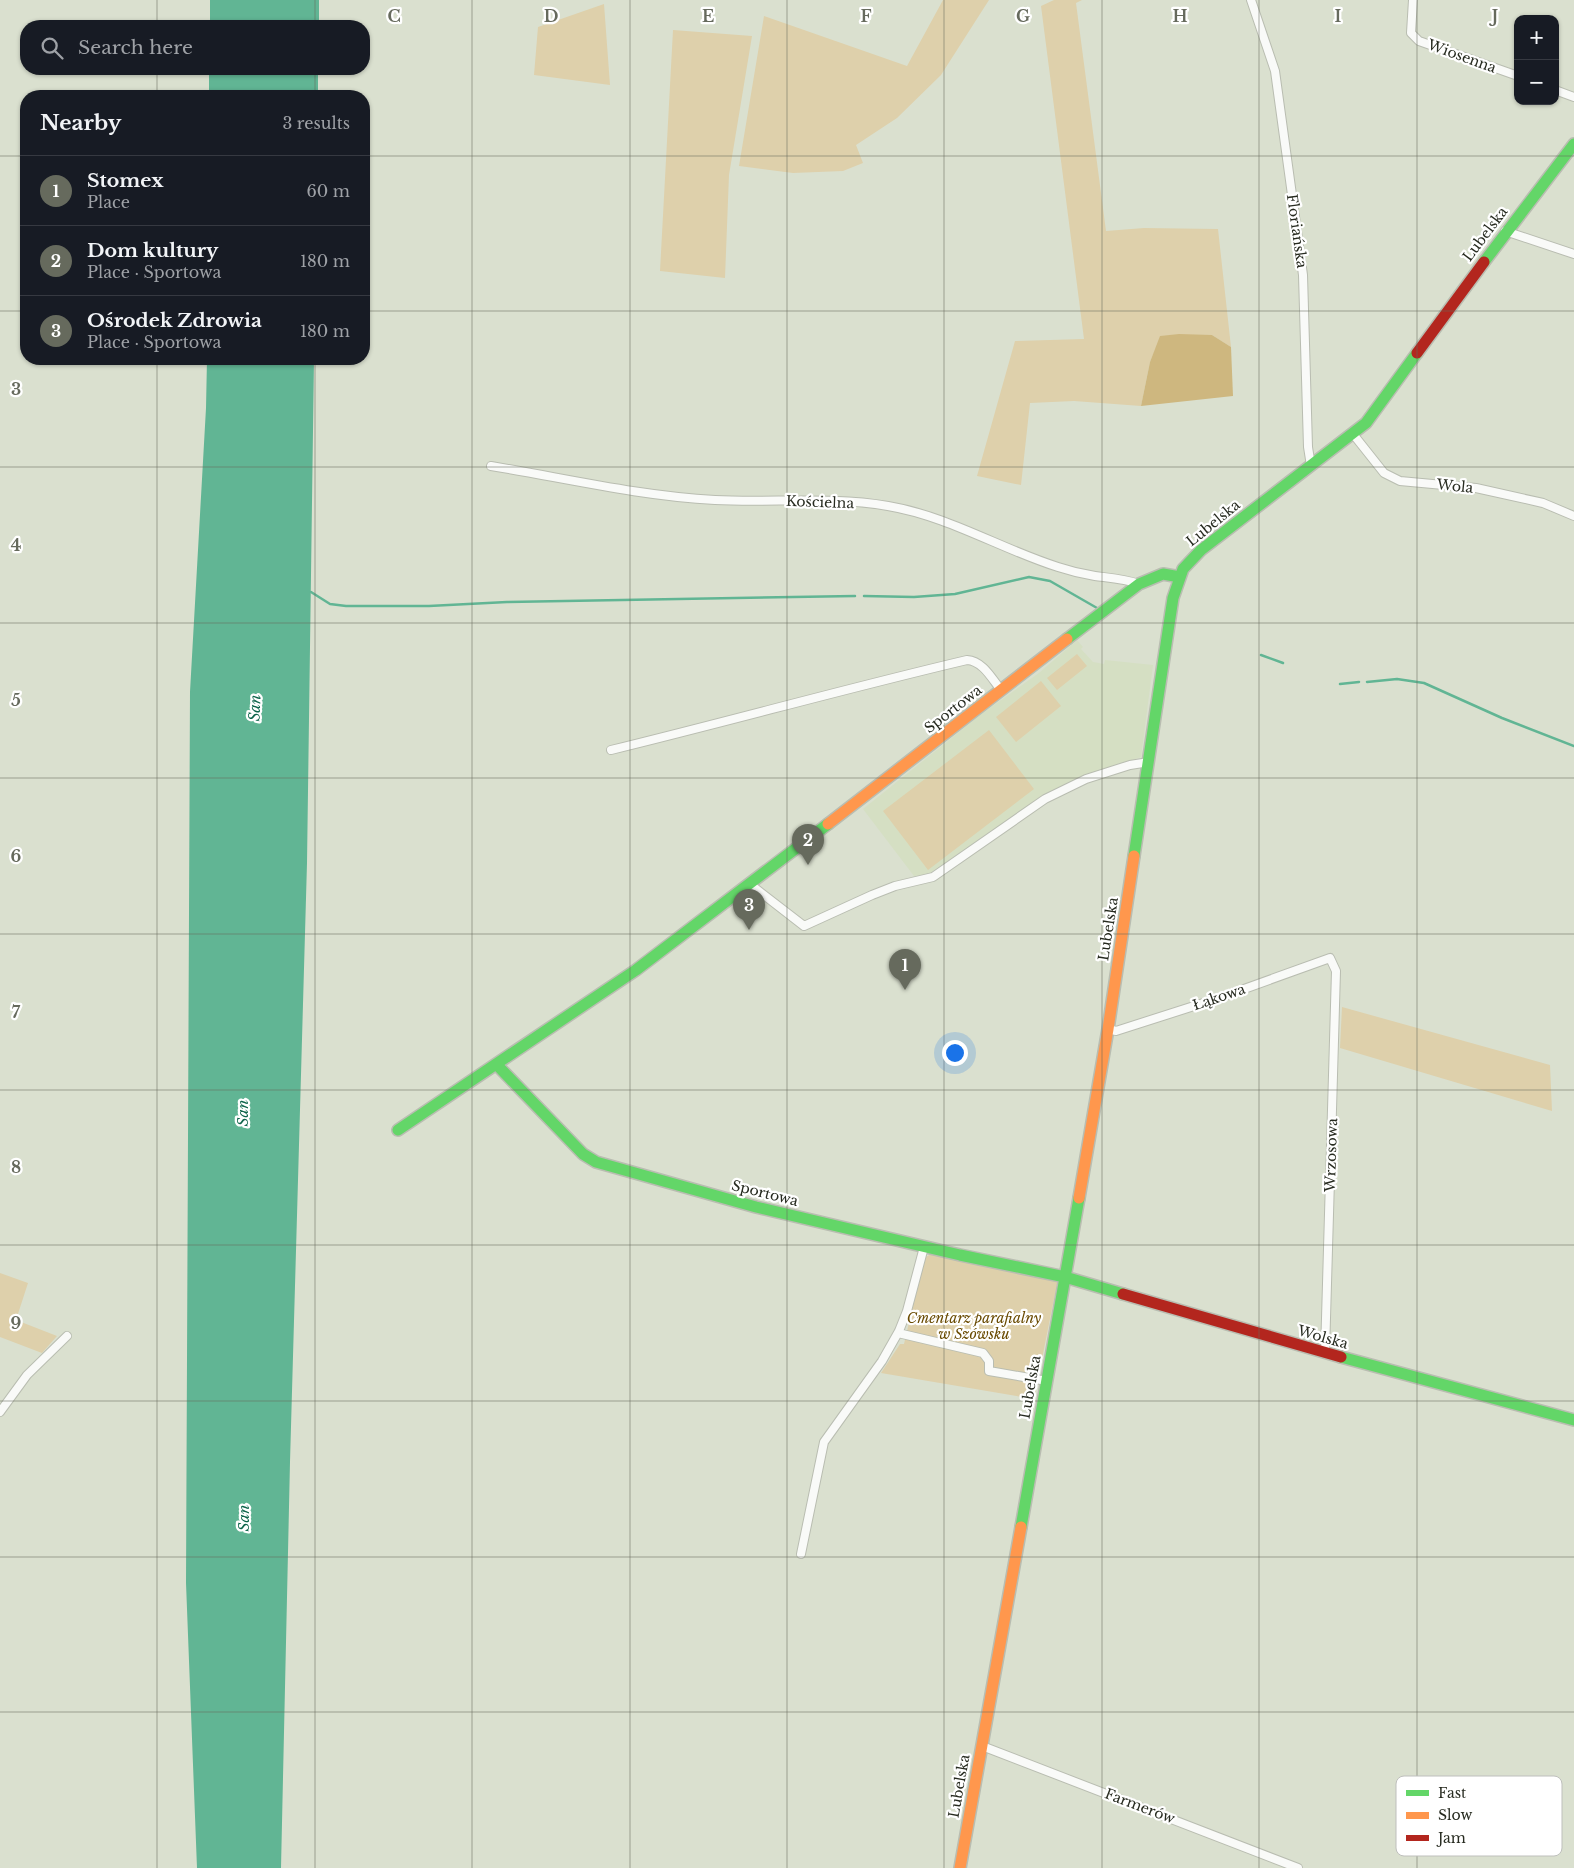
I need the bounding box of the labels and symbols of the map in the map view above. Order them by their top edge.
text: C [387,6,401,26]
text: D [544,6,558,26]
text: E [702,6,714,26]
text: F [860,6,872,26]
text: G [1016,6,1030,26]
text: H [1172,6,1188,26]
text: I [1335,6,1342,26]
text: J [1489,6,1498,26]
street label: Wiosenna [1424,35,1499,77]
street label: Floriańska [1283,193,1311,269]
street label: Lubelska [1459,203,1512,265]
text: 3 [11,379,21,399]
street label: Wola [1435,475,1474,497]
street label: Kościelna [786,492,855,512]
street label: Lubelska [1182,496,1244,550]
text: 4 [11,535,21,555]
street label: Sportowa [921,681,986,737]
text: 5 [11,690,21,710]
water label: San [245,694,264,722]
pin: 2 [792,824,824,865]
text: 6 [11,846,22,866]
pin: 3 [733,889,765,930]
street label: Lubelska [1094,896,1122,962]
pin: 1 [889,949,921,990]
street label: Łąkowa [1190,980,1248,1014]
text: 7 [12,1002,21,1022]
your location [942,1040,968,1066]
water label: San [233,1100,252,1126]
street label: Wrzosowa [1321,1117,1341,1193]
text: 8 [11,1157,21,1177]
street label: Sportowa [730,1176,800,1210]
park label: Cmentarz parafialny w Szówsku [907,1309,1042,1343]
text: 9 [11,1313,22,1333]
street label: Wolska [1295,1321,1351,1353]
street label: Lubelska [1016,1354,1044,1420]
water label: San [234,1505,253,1531]
street label: Lubelska [945,1753,973,1819]
legend [1396,1776,1562,1856]
street label: Farmerów [1102,1784,1178,1828]
text: Fast [1438,1784,1467,1802]
text: Slow [1438,1806,1472,1824]
text: Jam [1436,1829,1466,1847]

